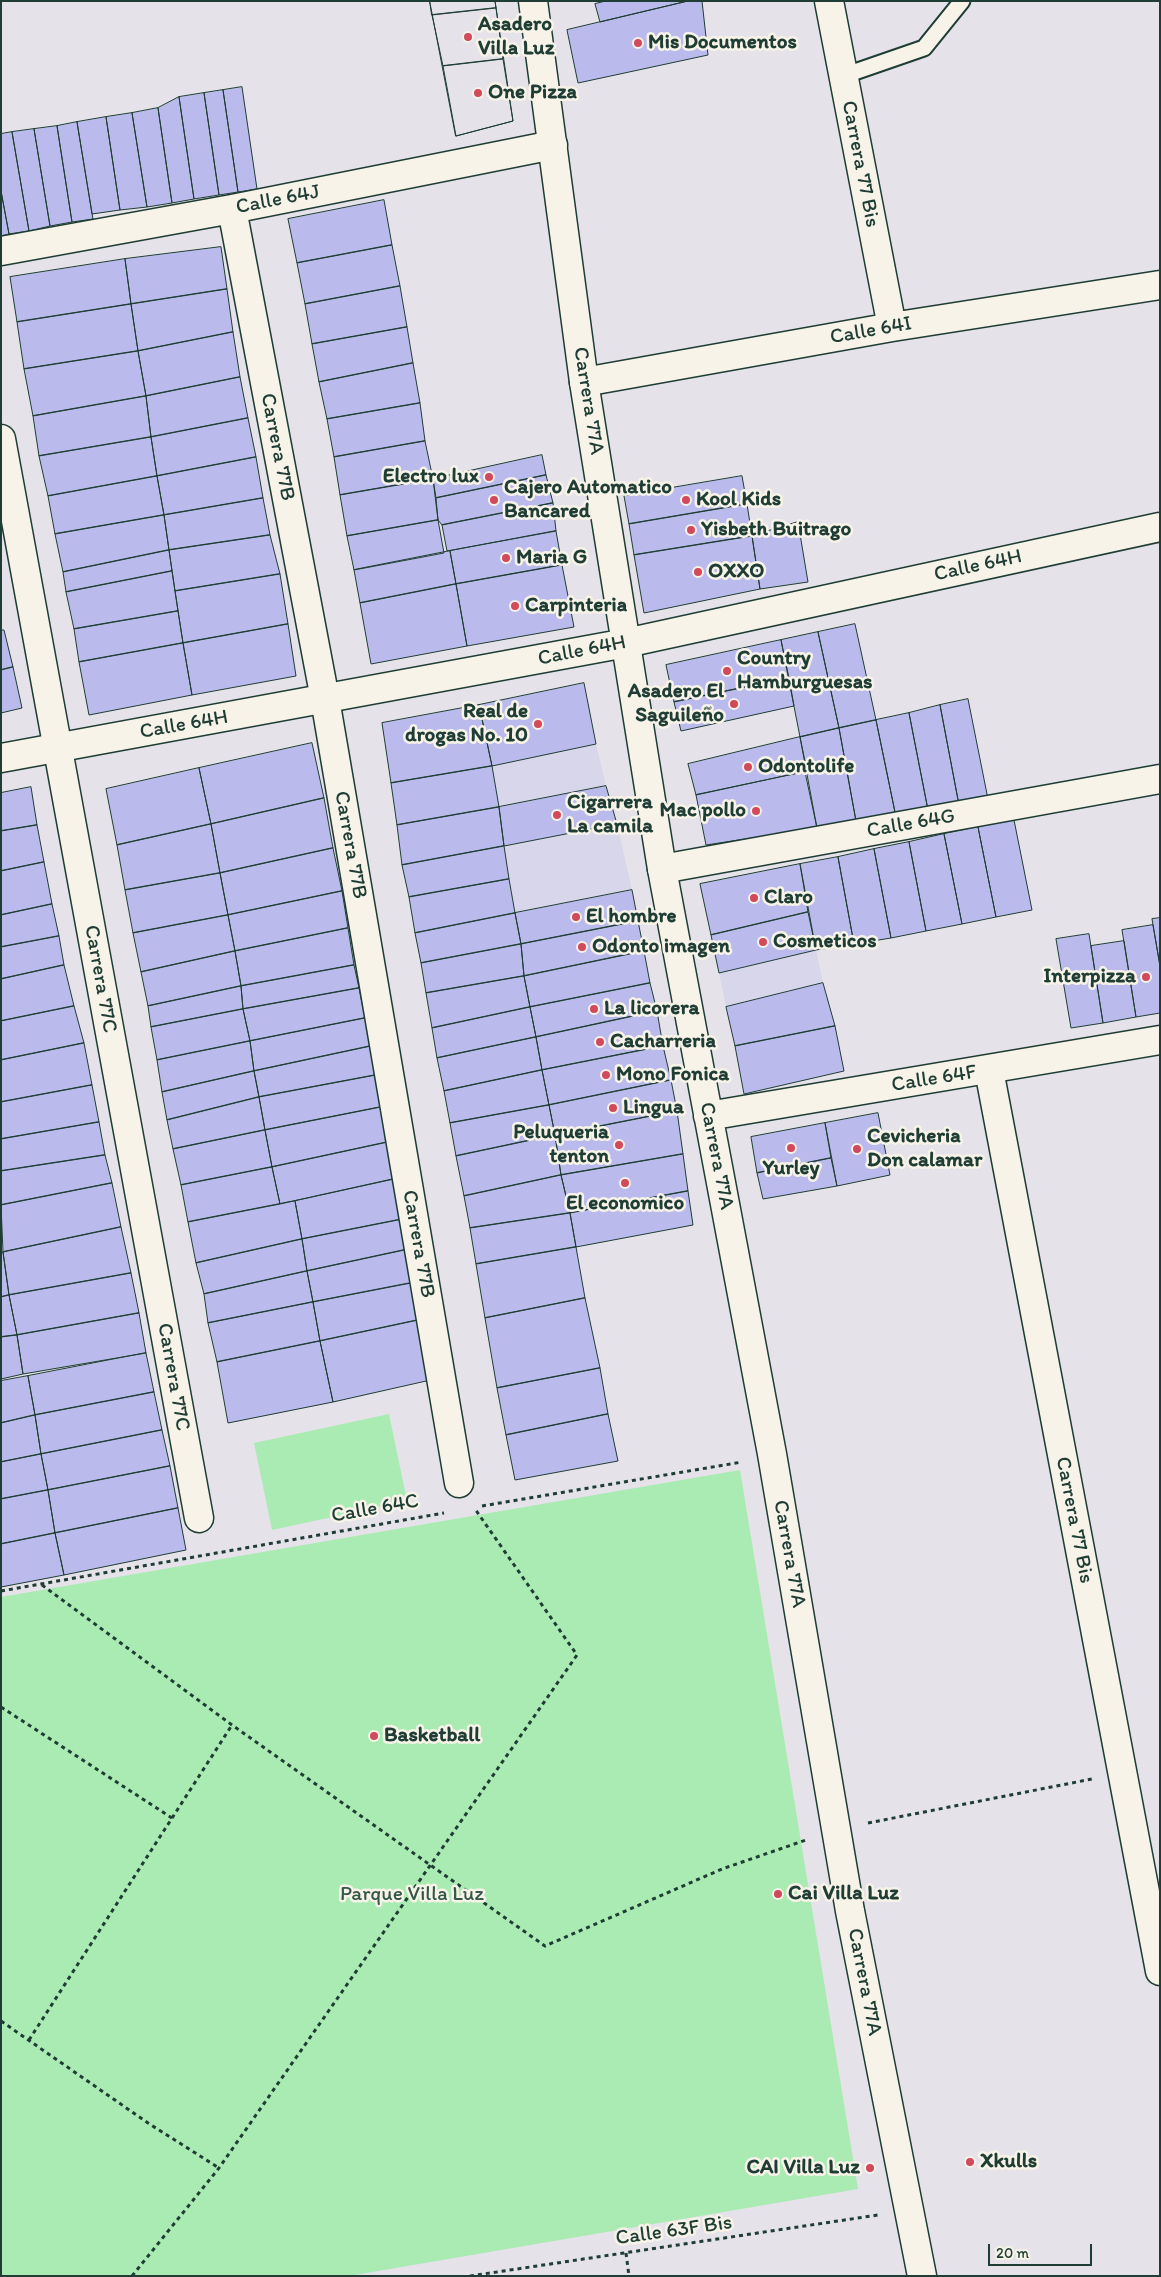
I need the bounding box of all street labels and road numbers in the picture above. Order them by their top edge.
street label: Carrera 77 Bis [835,99,885,229]
street label: Calle 64J [234,180,322,220]
street label: Calle 64I [828,311,914,351]
street label: Carrera 77A [567,345,609,457]
street label: Carrera 77B [254,391,300,503]
street label: Calle 64H [932,544,1024,588]
street label: Calle 64H [536,630,628,672]
street label: Calle 64H [138,705,230,745]
street label: Carrera 77B [328,789,372,901]
street label: Calle 64G [865,804,957,844]
street label: Carrera 77C [78,923,122,1035]
street label: Calle 64F [890,1060,978,1098]
street label: Carrera 77A [693,1100,739,1212]
street label: Carrera 77B [396,1188,440,1300]
street label: Carrera 77C [151,1321,195,1433]
street label: Carrera 77 Bis [1049,1455,1099,1585]
street label: Calle 64C [329,1489,421,1529]
street label: Carrera 77A [767,1498,811,1610]
street label: Carrera 77A [841,1926,887,2038]
street label: Calle 63F Bis [614,2210,734,2252]

